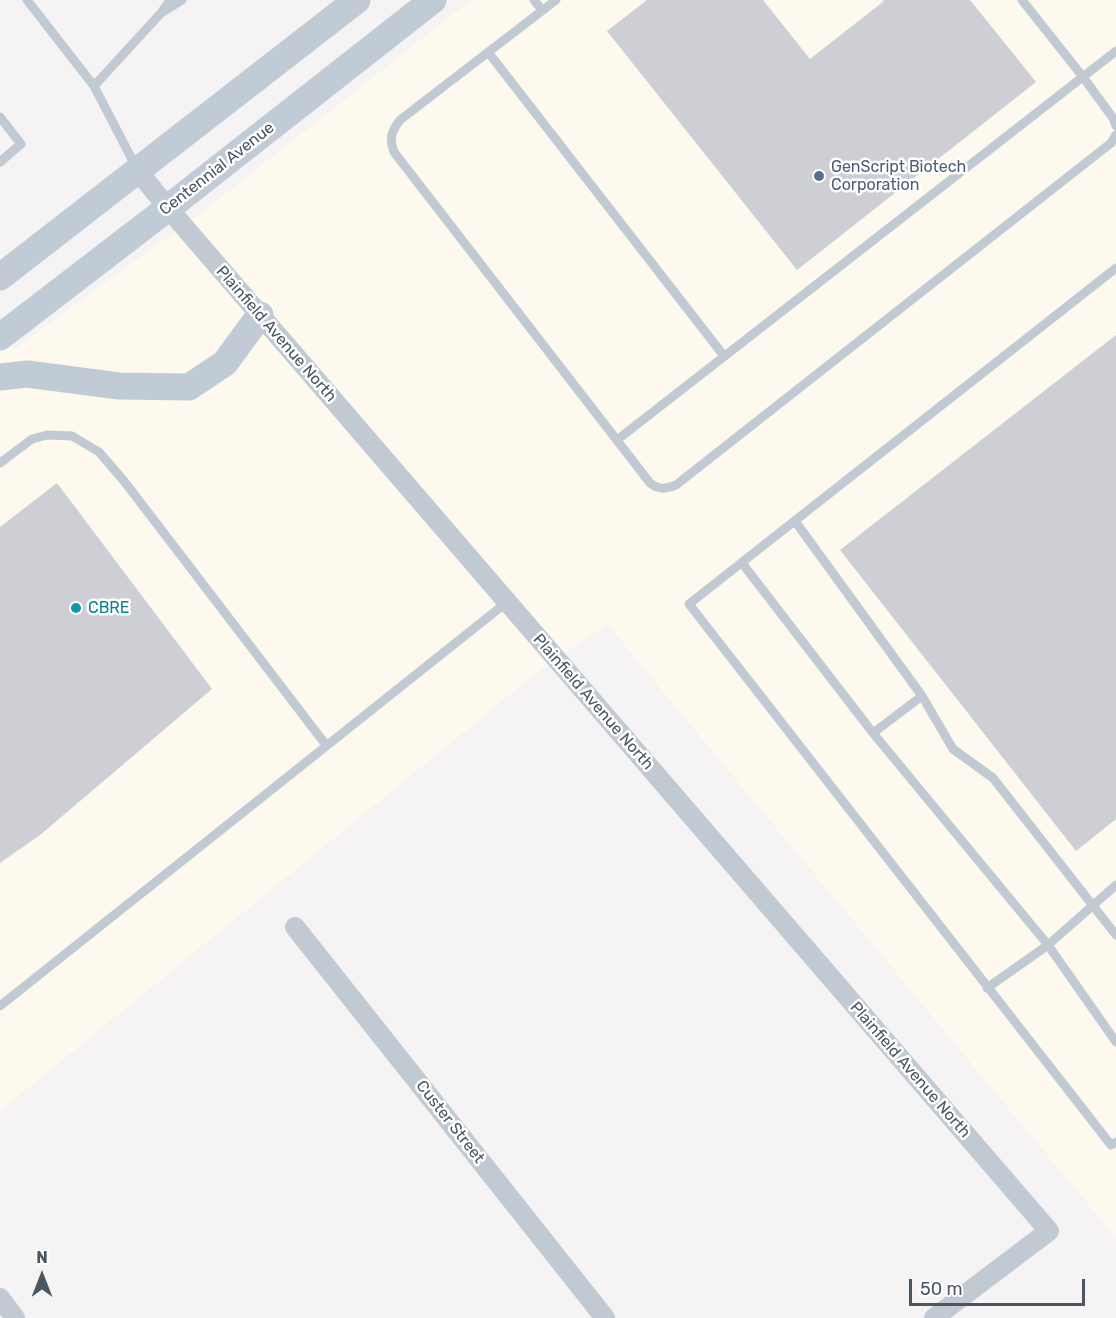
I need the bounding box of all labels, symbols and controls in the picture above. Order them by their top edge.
street label: Centennial Avenue [156,118,278,220]
place label: GenScript Biotech Corporation [831,157,966,195]
marker: GenScript Biotech Corporation [812,169,826,183]
street label: Plainfield Avenue North [212,262,340,406]
place label: CBRE [88,598,130,618]
marker: CBRE [69,601,83,615]
street label: Plainfield Avenue North [529,630,657,774]
street label: Plainfield Avenue North [846,998,974,1142]
street label: Custer Street [412,1077,488,1167]
north arrow [12,1246,72,1306]
text: N [36,1248,48,1267]
scale bar [912,1267,1088,1305]
text: 50 m [920,1278,963,1300]

